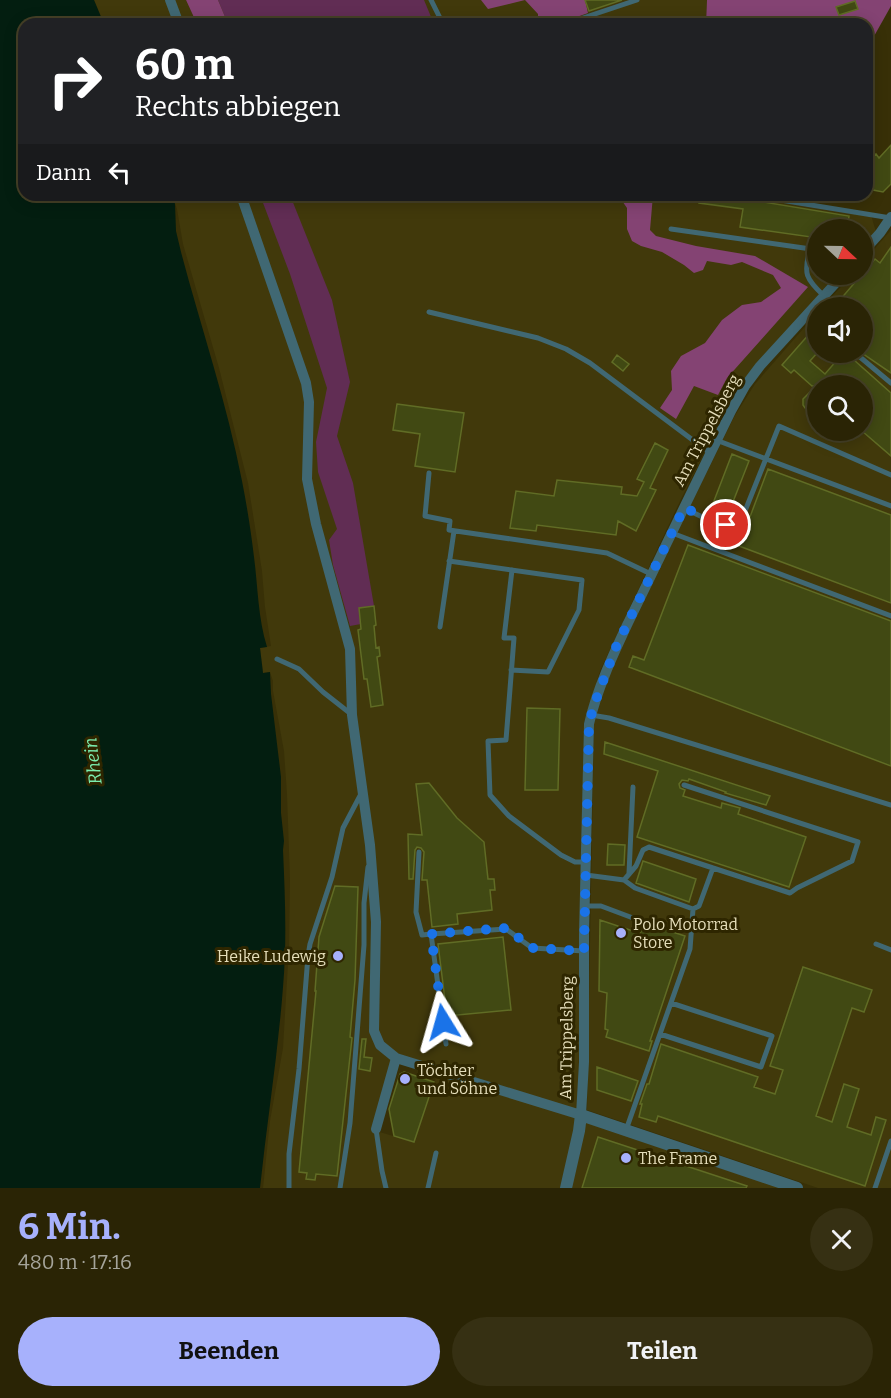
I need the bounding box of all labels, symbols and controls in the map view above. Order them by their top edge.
text: 60 m [135,40,234,90]
icon: right [36,42,114,120]
text: Rechts abbiegen [135,91,340,123]
icon: left [103,156,136,189]
text: Dann [36,159,91,186]
north arrow [807,219,873,285]
map controls [807,219,873,441]
button: sound [807,297,873,363]
street label: Am Trippelsberg [669,371,744,489]
button: search [807,375,873,441]
pin [700,499,751,550]
icon: arrive [709,508,742,541]
water label: Rhein [79,736,107,786]
place label: Polo Motorrad Store [633,915,739,952]
marker: Polo Motorrad Store [614,926,628,940]
place label: Heike Ludewig [217,947,326,966]
marker: Heike Ludewig [331,949,345,963]
street label: Am Trippelsberg [556,976,577,1100]
position arrow [411,990,475,1054]
place label: Töchter und Söhne [417,1061,497,1098]
marker: Töchter und Söhne [398,1072,412,1086]
place label: The Frame [638,1149,717,1168]
marker: The Frame [619,1151,633,1165]
text: 6 Min. [18,1205,121,1249]
button: close [810,1208,873,1271]
text: 480 m · 17:16 [18,1250,132,1274]
button: Beenden [18,1317,440,1386]
button: Teilen [452,1317,873,1386]

